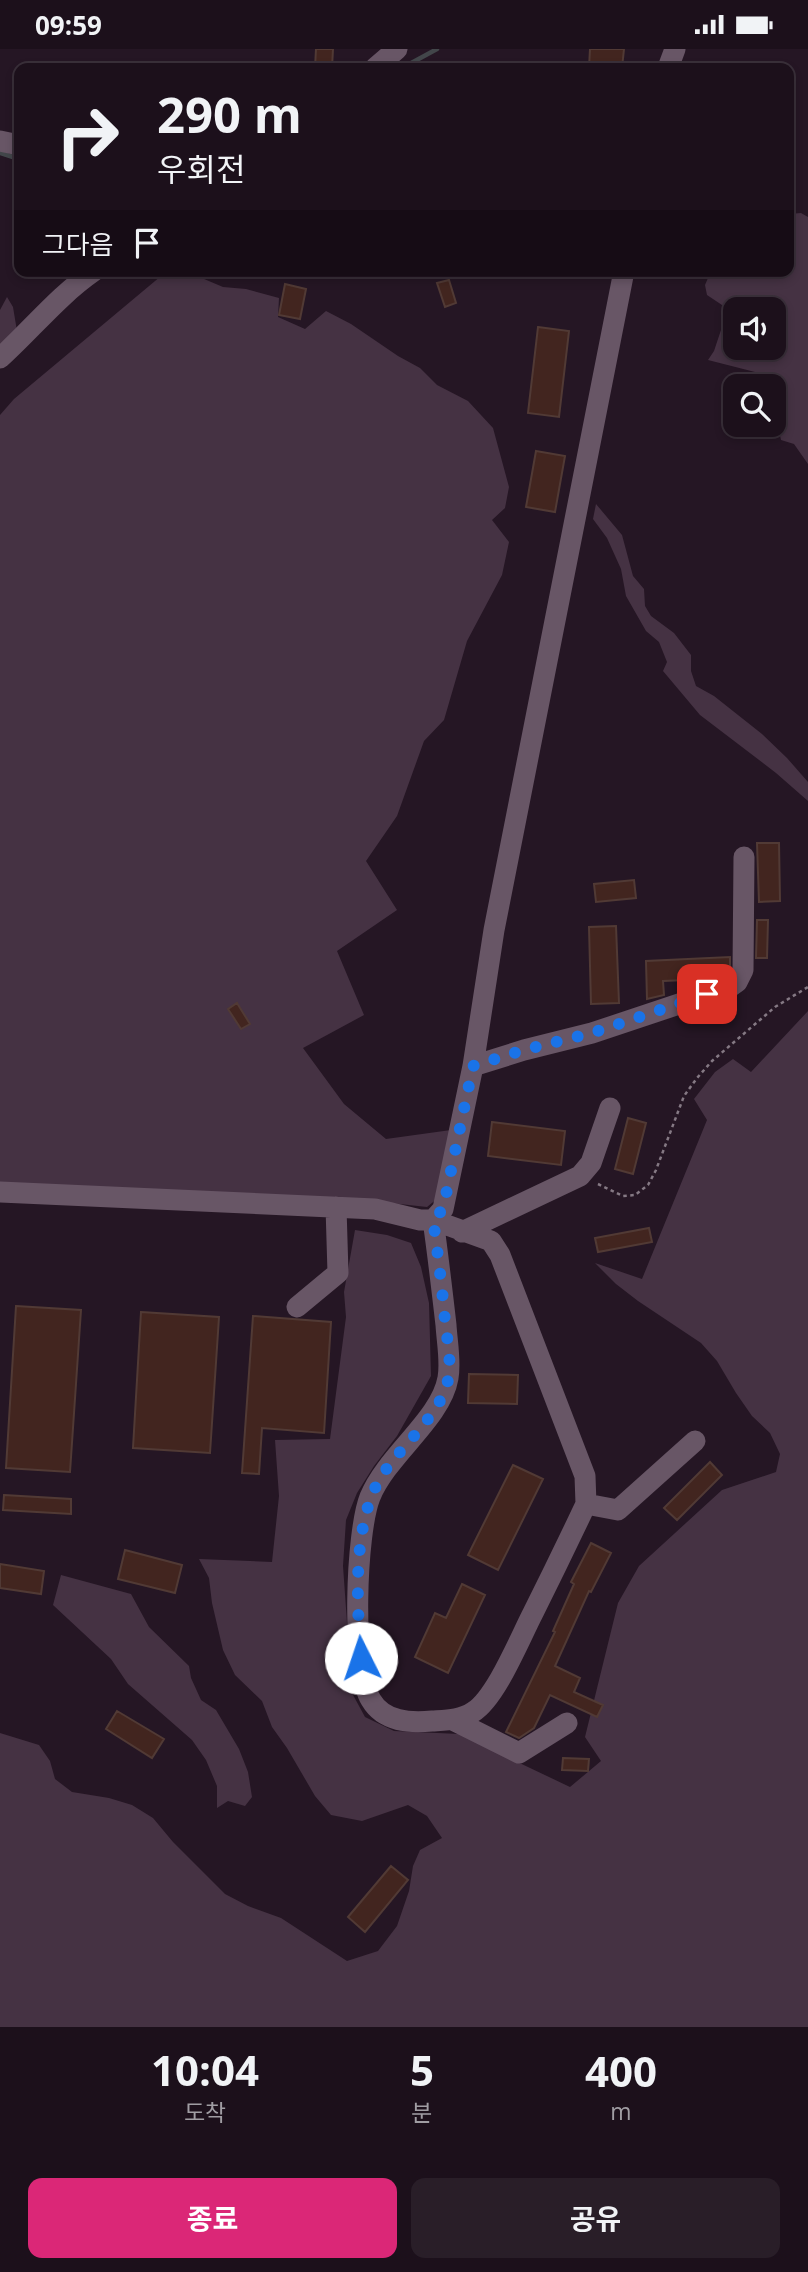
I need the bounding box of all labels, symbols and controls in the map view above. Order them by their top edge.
text: 09:59 [35,7,102,43]
text: 290 m [157,81,302,147]
icon: right [42,91,133,182]
text: 우회전 [157,147,245,190]
icon: arrive [128,224,166,262]
text: 그다음 [42,226,114,262]
map controls [723,297,786,437]
button: sound [723,297,786,360]
button: search [723,374,786,437]
pin [677,964,737,1024]
icon: arrive [688,975,726,1013]
position arrow [324,1621,398,1695]
text: 10:04 [151,2041,259,2098]
text: 5 [410,2041,434,2098]
text: 400 [585,2042,657,2099]
text: m [610,2095,632,2127]
text: 도착 [184,2096,226,2128]
text: 분 [411,2096,433,2128]
button: 종료 [28,2178,397,2258]
button: 공유 [411,2178,780,2258]

